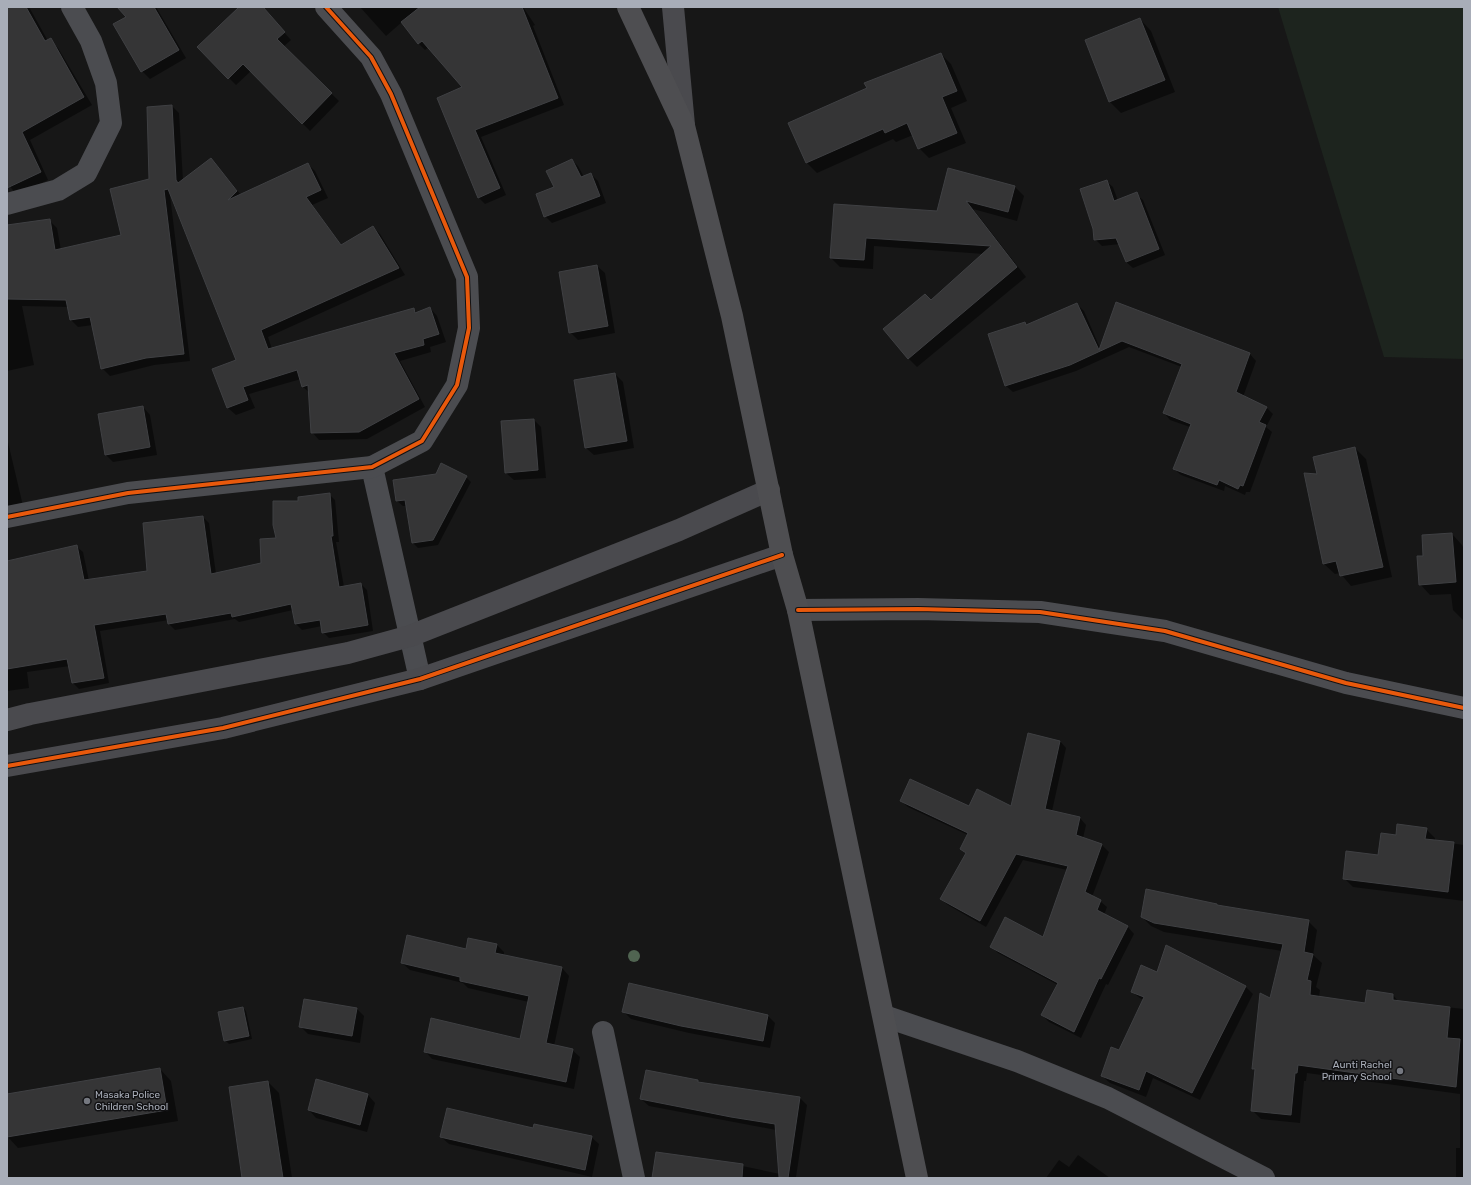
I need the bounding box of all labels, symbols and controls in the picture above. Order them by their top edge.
place label: Aunti Rachel Primary School [1322,1059,1392,1083]
marker: Aunti Rachel Primary School [1395,1066,1405,1076]
place label: Masaka Police Children School [95,1089,168,1113]
marker: Masaka Police Children School [82,1096,92,1106]

